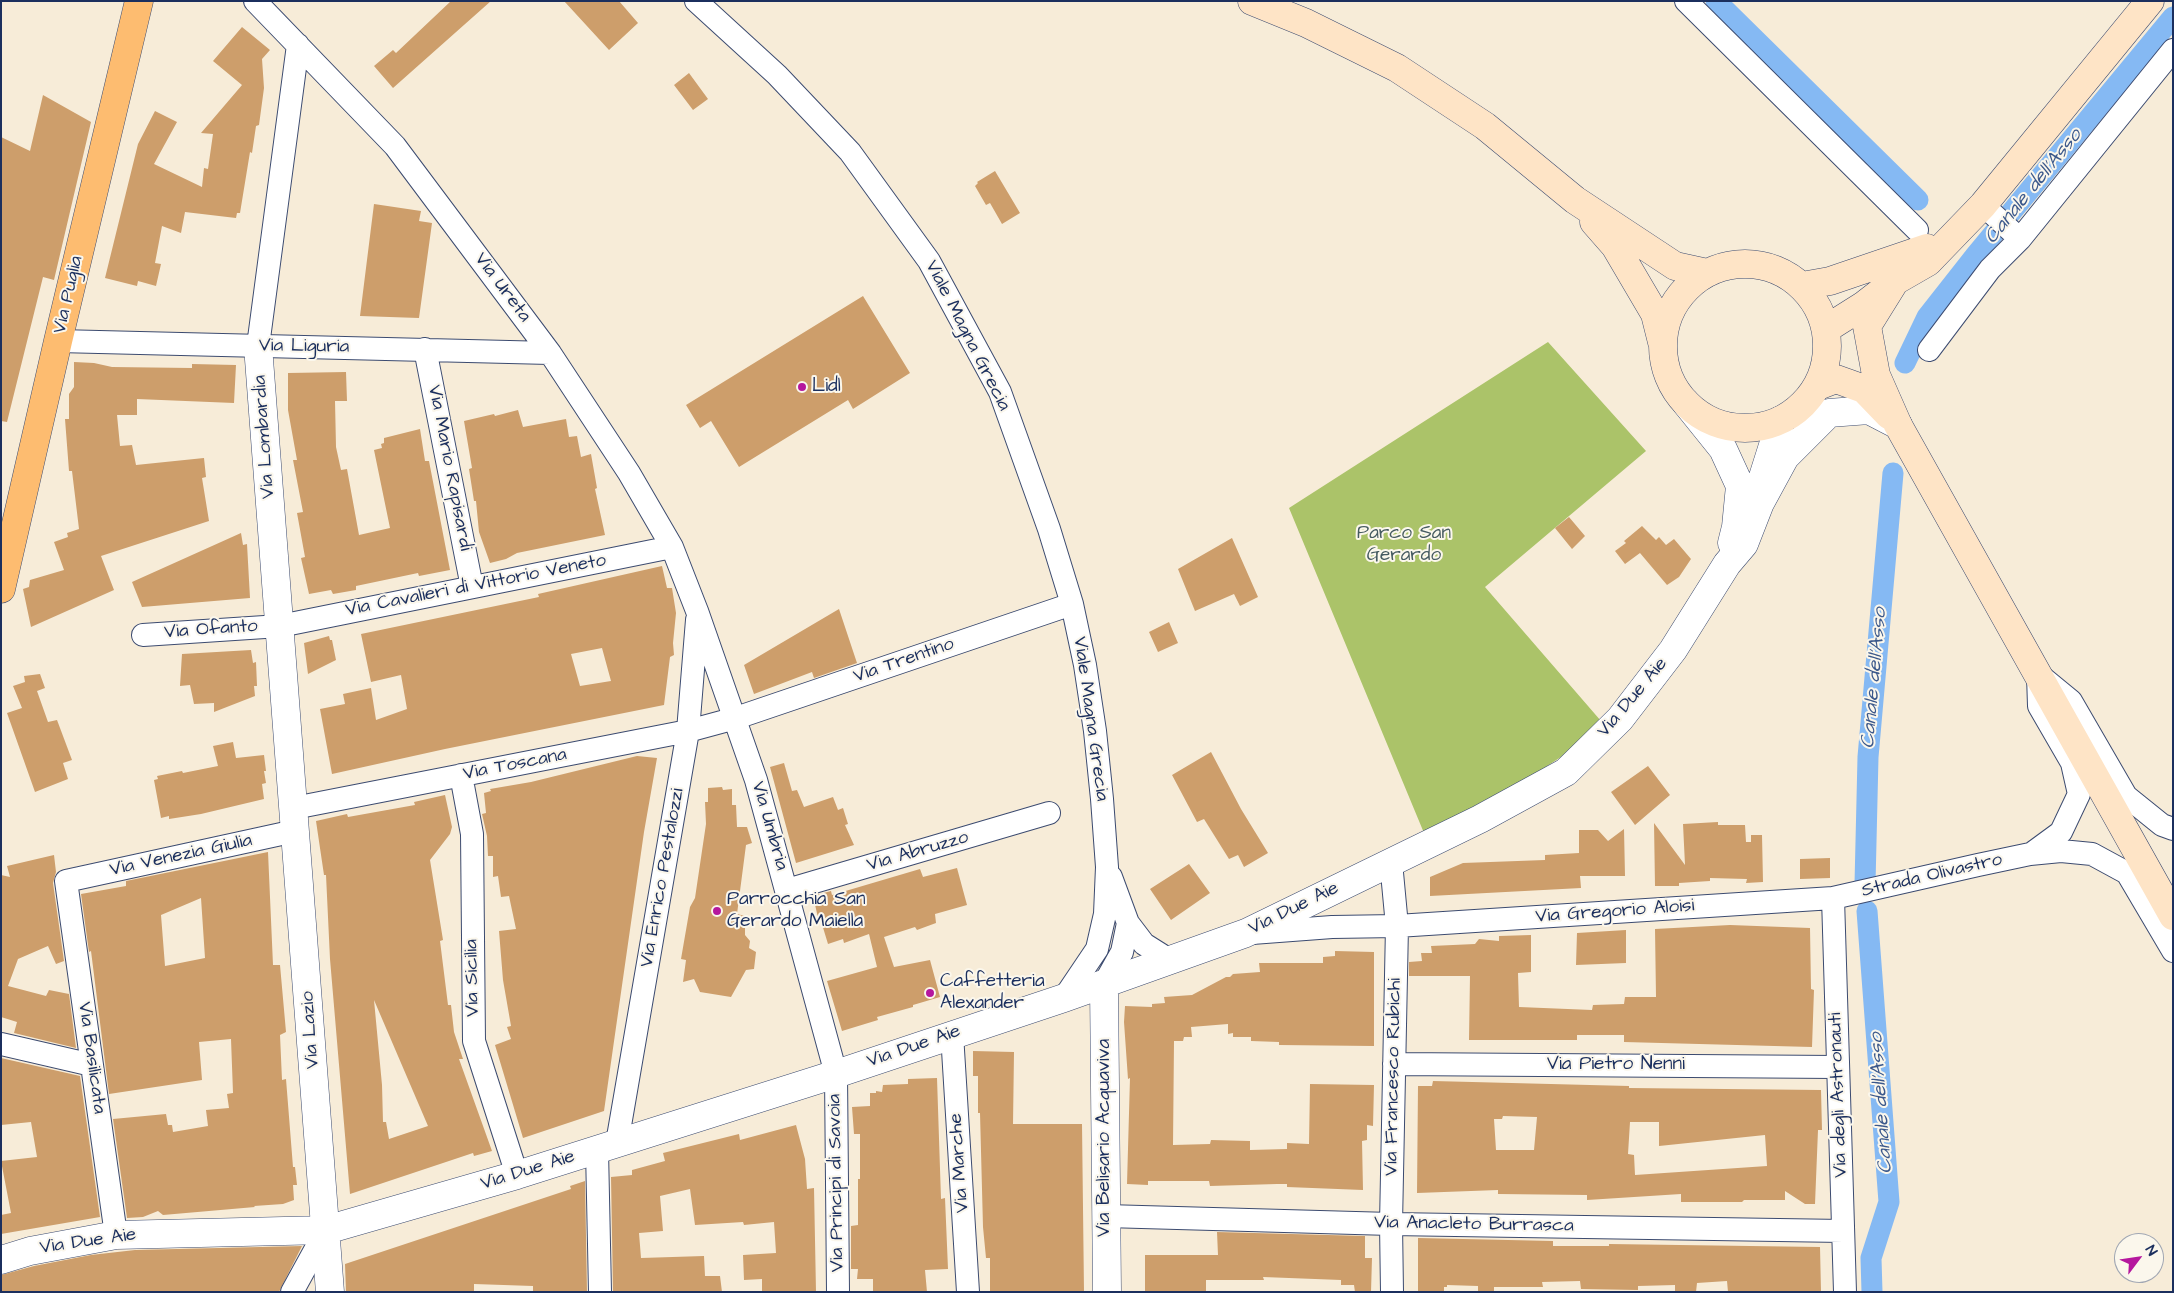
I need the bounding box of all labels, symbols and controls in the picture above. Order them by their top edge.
water label: Canale dell'Asso [1980,125,2088,249]
street label: Via Ureta [469,249,535,327]
street label: Via Puglia [49,254,89,336]
street label: Viale Magna Grecia [919,257,1015,415]
street label: Via Liguria [259,335,349,359]
street label: Via Lombardia [249,374,281,500]
place label: Lidl [812,376,841,398]
marker: Lidl [796,381,808,393]
street label: Via Mario Rapisardi [422,383,476,553]
park label: Parco San Gerardo [1357,523,1451,567]
street label: Via Cavalieri di Vittorio Veneto [344,550,608,622]
water label: Canale dell'Asso [1857,607,1893,749]
street label: Via Ofanto [164,615,258,645]
street label: Via Trentino [851,633,957,689]
street label: Viale Magna Grecia [1067,635,1113,803]
street label: Via Due Aie [1593,653,1673,743]
street label: Via Toscana [461,744,569,786]
street label: Via Umbria [745,779,793,873]
street label: Via Enrico Pestalozzi [636,787,690,969]
street label: Via Abruzzo [865,827,971,877]
street label: Via Venezia Giulia [108,830,254,882]
street label: Strada Olivastro [1859,849,2005,903]
street label: Via Due Aie [1245,877,1343,941]
place label: Parrocchia San Gerardo Maiella [727,889,865,933]
street label: Via Gregorio Aloisi [1535,895,1695,929]
marker: Parrocchia San Gerardo Maiella [711,905,723,917]
street label: Via Sicilia [461,939,485,1017]
place label: Caffetteria Alexander [940,971,1045,1015]
street label: Via Francesco Rubichi [1381,978,1407,1176]
marker: Caffetteria Alexander [924,987,936,999]
street label: Via Lazio [297,990,325,1070]
street label: Via Basilicata [72,1001,110,1115]
street label: Via degli Astronauti [1825,1012,1853,1178]
street label: Via Due Aie [864,1020,964,1074]
water label: Canale dell'Asso [1865,1032,1899,1174]
street label: Via Belisario Acquaviva [1094,1039,1116,1237]
street label: Via Pietro Nenni [1547,1054,1685,1076]
street label: Via Principi di Savoia [824,1094,850,1272]
street label: Via Marche [945,1113,975,1213]
street label: Via Due Aie [478,1146,578,1196]
street label: Via Anacleto Burrasca [1374,1212,1574,1238]
street label: Via Due Aie [38,1224,138,1260]
north arrow [2114,1233,2164,1283]
text: N [2140,1242,2162,1260]

